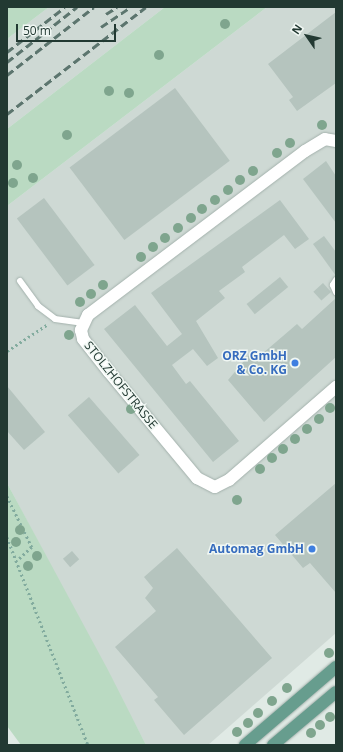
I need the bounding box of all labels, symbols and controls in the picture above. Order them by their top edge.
scale bar [18,16,118,42]
north arrow [287,16,327,56]
text: N [288,21,305,37]
text: 50 m [23,22,51,39]
street label: STOLZHOFSTRASSE [81,338,161,432]
place label: ORZ GmbH & Co. KG [222,349,287,377]
marker: ORZ GmbH & Co. KG [290,358,300,368]
place label: Automag GmbH [209,542,304,556]
marker: Automag GmbH [307,544,317,554]

